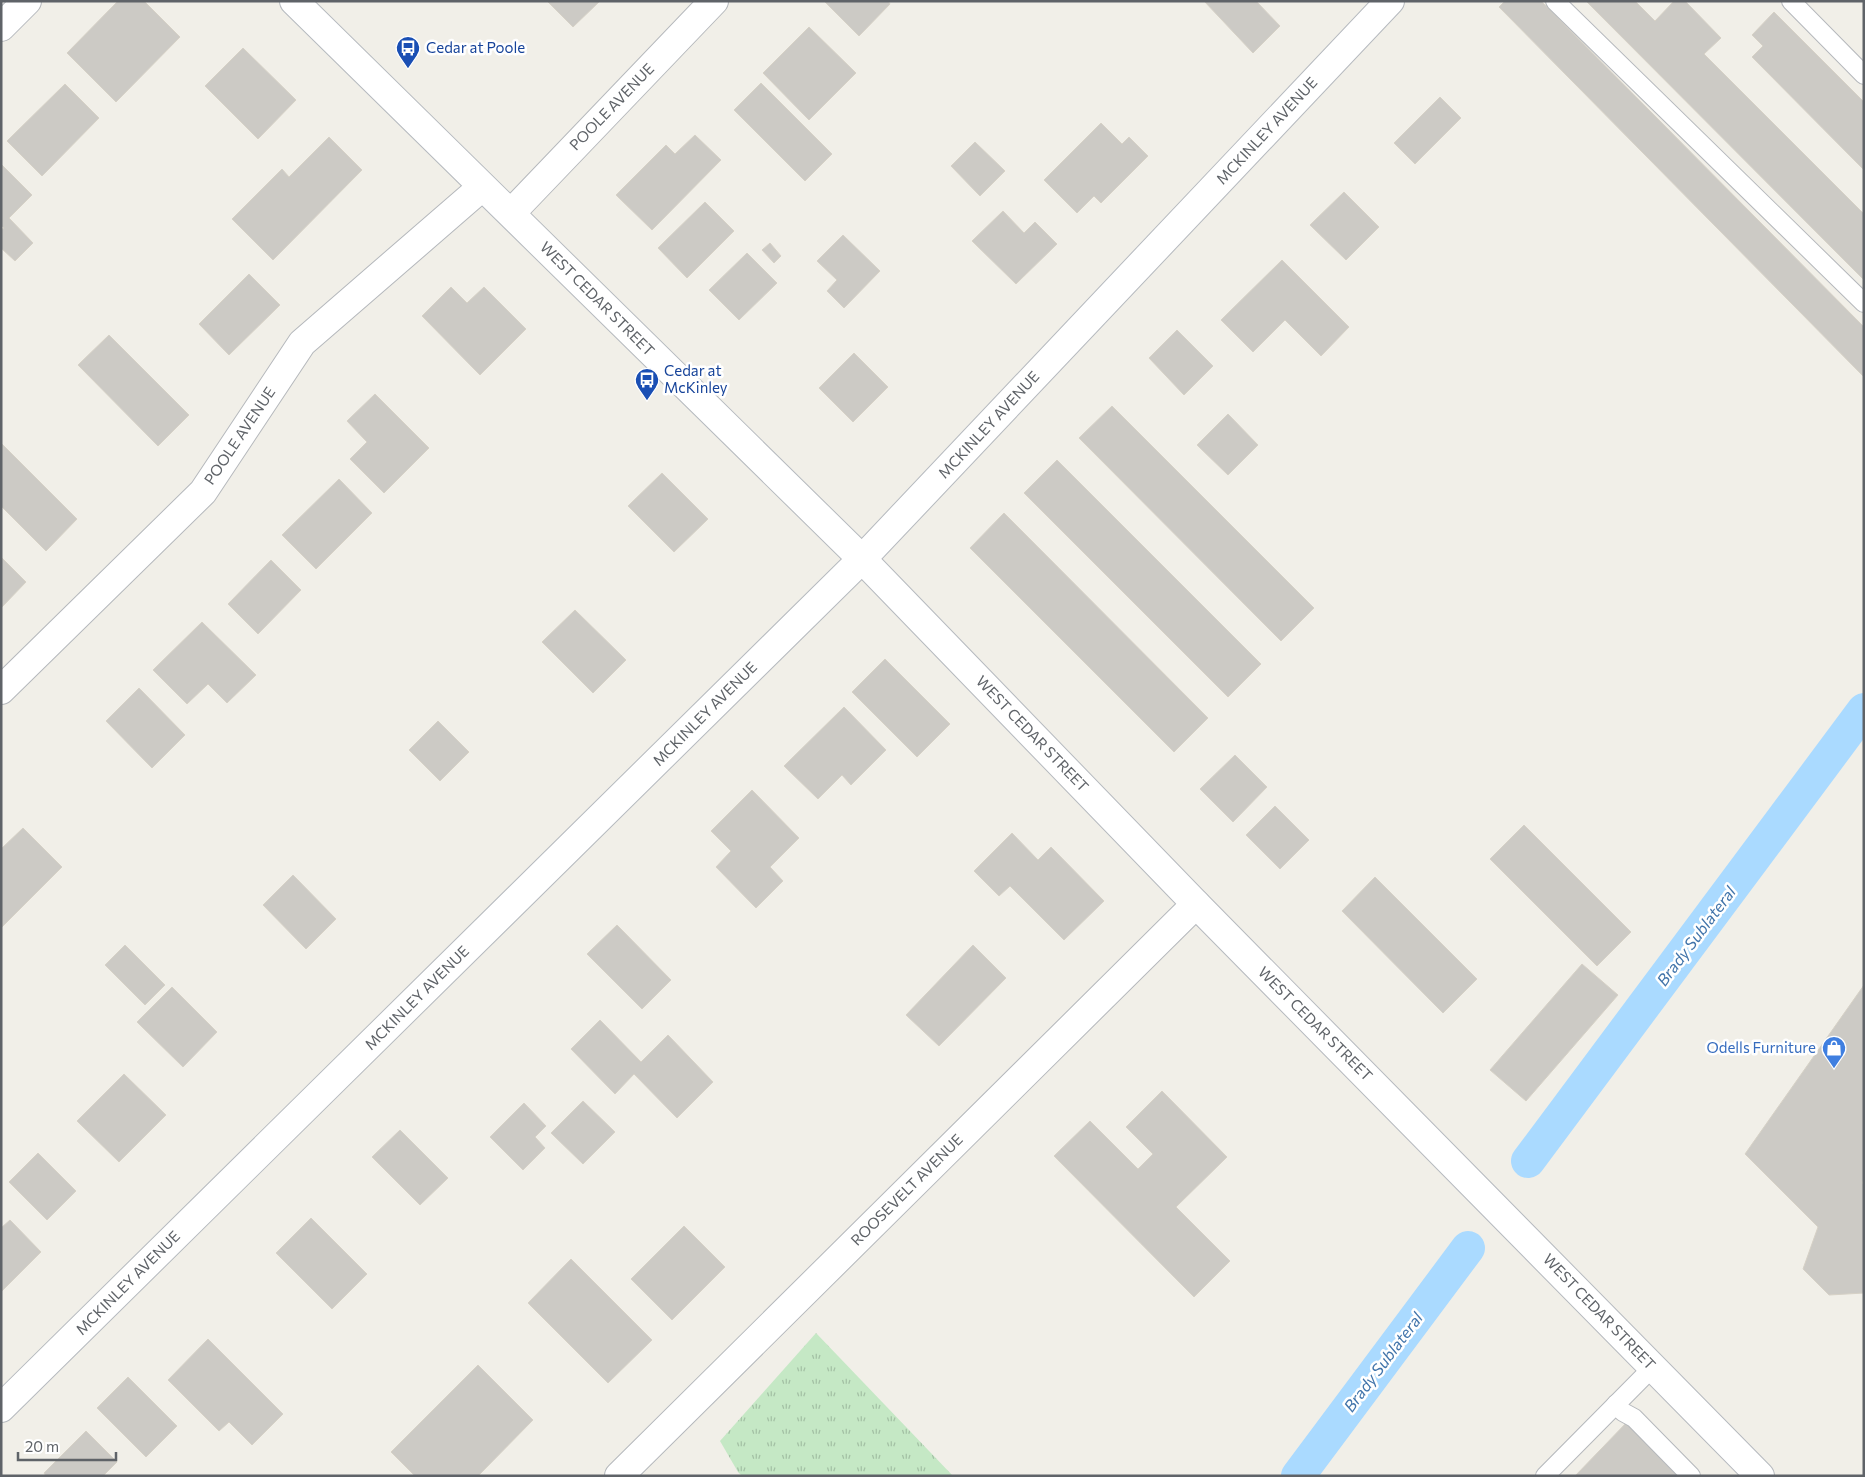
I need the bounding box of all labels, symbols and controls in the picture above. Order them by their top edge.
bus stop icon: Cedar at Poole [395,35,421,69]
place label: Cedar at Poole [426,38,525,56]
street label: POOLE AVENUE [565,59,657,154]
street label: MCKINLEY AVENUE [1212,73,1321,188]
street label: WEST CEDAR STREET [537,237,659,359]
place label: Cedar at McKinley [664,361,728,396]
bus stop icon: Cedar at McKinley [634,367,660,401]
street label: MCKINLEY AVENUE [934,367,1043,482]
street label: POOLE AVENUE [200,383,279,488]
street label: MCKINLEY AVENUE [649,657,760,769]
street label: WEST CEDAR STREET [973,672,1093,795]
water label: Brady Sublateral [1652,882,1740,989]
street label: MCKINLEY AVENUE [361,941,472,1053]
street label: WEST CEDAR STREET [1255,962,1377,1084]
shop icon: Odells Furniture [1821,1035,1847,1069]
place label: Odells Furniture [1706,1038,1816,1056]
street label: ROOSEVELT AVENUE [847,1130,966,1249]
street label: MCKINLEY AVENUE [72,1226,183,1338]
street label: WEST CEDAR STREET [1540,1250,1660,1373]
water label: Brady Sublateral [1339,1308,1427,1415]
scale bar [18,1430,115,1462]
text: 20 m [25,1437,59,1455]

